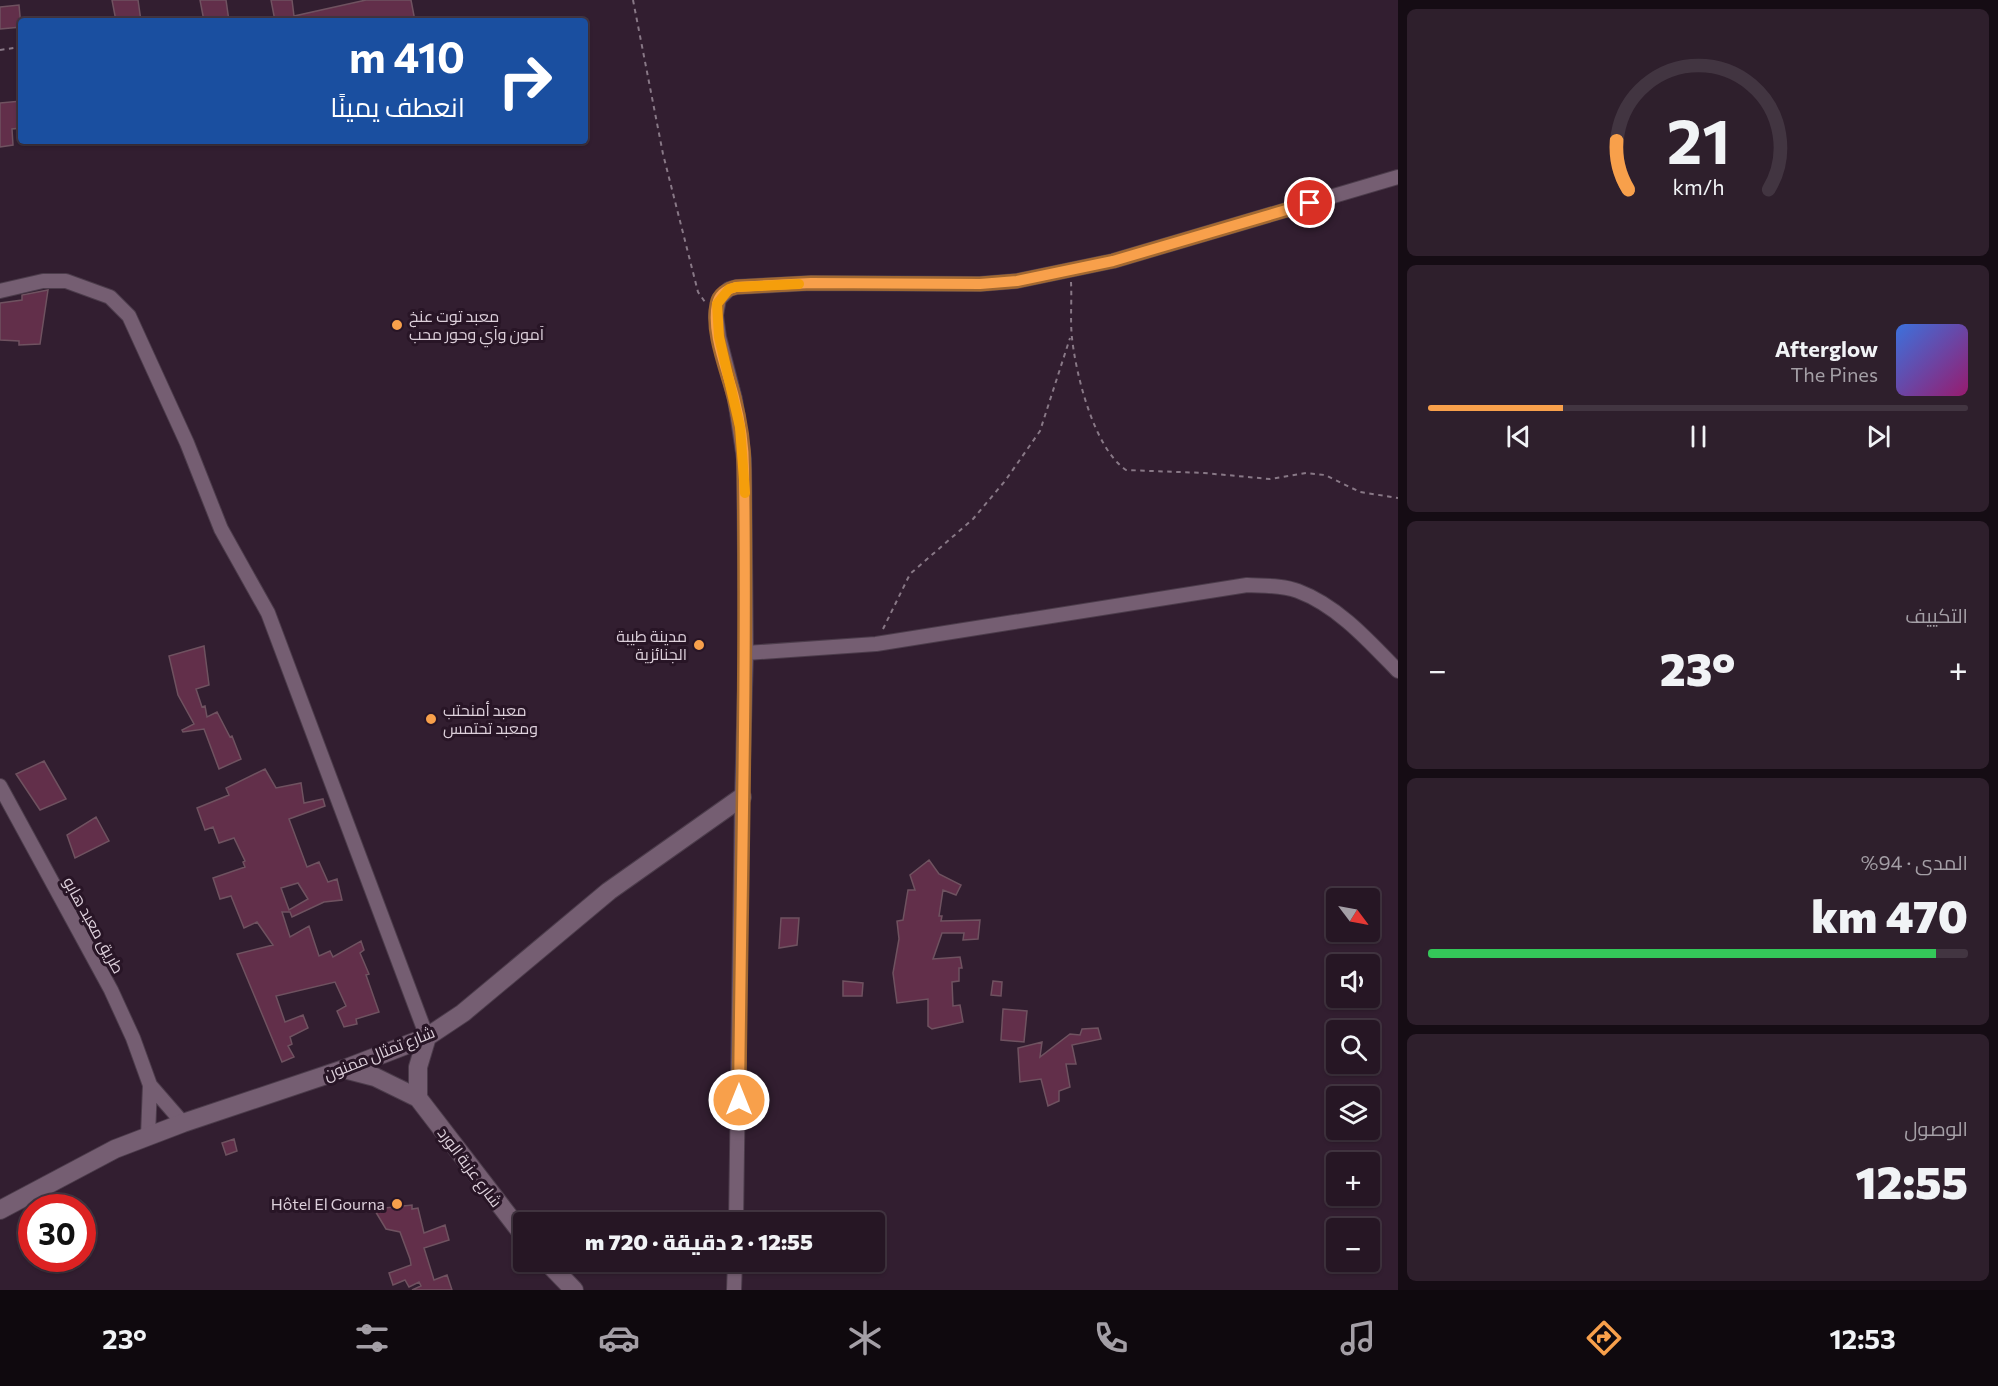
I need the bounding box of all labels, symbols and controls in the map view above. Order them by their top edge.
text: 410 m [349,30,465,82]
icon: right [486,42,564,120]
text: انعطف يمينًا [330,90,465,123]
text: 21 [1666,101,1730,177]
text: km/h [1672,173,1724,199]
pin [1284,177,1335,228]
icon: arrive [1293,186,1326,219]
place label: معبد توت عنخ آمون وآي وحور محب [409,306,545,348]
marker: معبد توت عنخ آمون وآي وحور محب [390,318,404,332]
text: Afterglow [1775,335,1878,362]
text: The Pines [1791,362,1878,386]
icon: previous [1502,420,1535,453]
icon: pause [1682,420,1715,453]
icon: next [1862,420,1895,453]
text: التكييف [1905,603,1968,627]
place label: مدينة طيبة الجنائزية [616,626,687,664]
marker: مدينة طيبة الجنائزية [692,638,706,652]
text: 23° [1660,640,1736,695]
text: − [1428,648,1447,689]
text: + [1949,648,1968,689]
place label: معبد أمنحتب ومعبد تحتمس [443,700,538,739]
marker: معبد أمنحتب ومعبد تحتمس [424,712,438,726]
text: المدى · 94% [1861,850,1968,874]
street label: طريق معبد هابو [58,873,129,977]
text: 470 km [1811,887,1968,942]
north arrow [1326,888,1380,942]
map controls [1326,888,1380,1272]
button: sound [1326,954,1380,1008]
button: search [1326,1020,1380,1074]
street label: شارع تمثال ممنون [321,1022,438,1086]
position arrow [707,1068,771,1132]
button: layers [1326,1086,1380,1140]
text: الوصول [1904,1116,1968,1140]
street label: شارع عزبة الورد [432,1123,507,1212]
button: + [1326,1152,1380,1206]
text: 12:55 [1855,1153,1968,1208]
speed limit sign: 30 [18,1194,96,1272]
place label: Hôtel El Gourna [271,1194,385,1213]
marker: Hôtel El Gourna [390,1197,404,1211]
button: − [1326,1218,1380,1272]
text: 12:55 · 2 دقيقة · 720 m [585,1228,813,1255]
icon: filters [351,1317,393,1359]
icon: car [598,1317,640,1359]
icon: climate [844,1317,886,1359]
icon: phone [1090,1317,1132,1359]
icon: music [1337,1317,1379,1359]
icon: directions [1583,1317,1625,1359]
text: 23° [102,1322,147,1355]
text: 12:53 [1830,1322,1896,1355]

